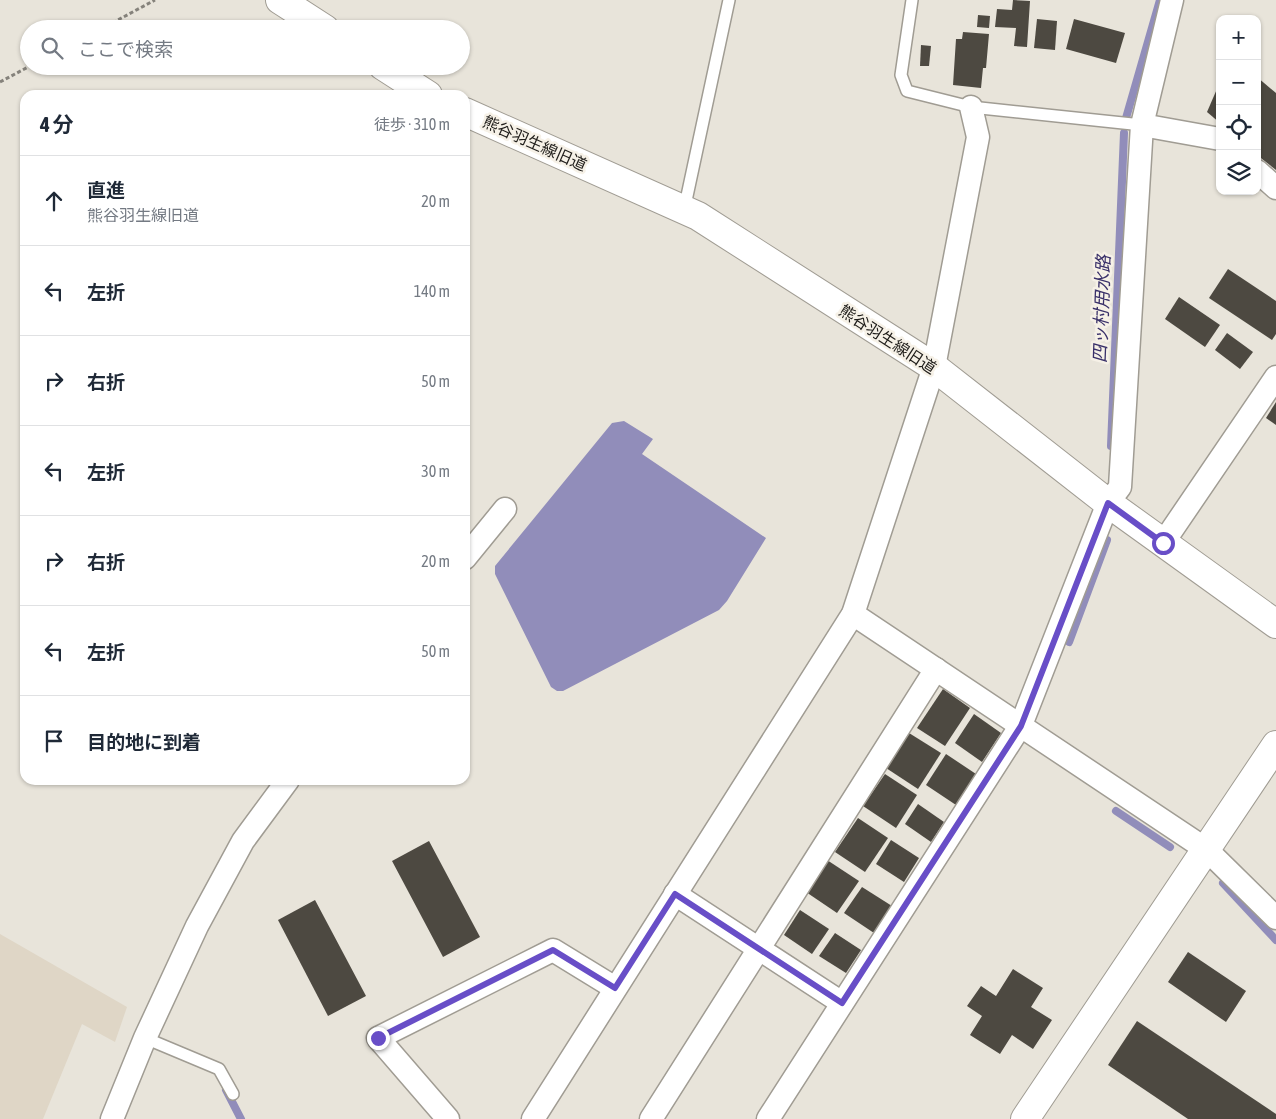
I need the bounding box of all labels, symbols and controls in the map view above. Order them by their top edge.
map controls [1216,15,1261,195]
button: + [1216,15,1261,60]
search box [20,20,470,75]
icon: search [38,34,66,62]
text: ここで検索 [78,38,173,60]
button: − [1216,60,1261,105]
button: locate [1216,105,1261,150]
text: 4 分 [40,112,74,136]
street label: 熊谷羽生線旧道 [480,112,590,174]
text: 徒歩 · 310 m [374,115,450,133]
button: layers [1216,150,1261,195]
text: 直進 [87,179,125,201]
icon: ahead [40,187,68,215]
text: 20 m [421,192,450,210]
text: 熊谷羽生線旧道 [87,206,199,224]
water label: 四ッ村用水路 [1089,253,1114,363]
icon: left [40,277,68,305]
text: 左折 [87,281,125,303]
text: 140 m [414,282,450,300]
street label: 熊谷羽生線旧道 [836,301,940,377]
icon: right [40,367,68,395]
text: 右折 [87,371,125,393]
text: 50 m [421,372,450,390]
icon: left [40,457,68,485]
text: 左折 [87,461,125,483]
text: 30 m [421,462,450,480]
route start [1152,532,1175,555]
icon: right [40,547,68,575]
text: 右折 [87,551,125,573]
text: 20 m [421,552,450,570]
icon: left [40,637,68,665]
text: 左折 [87,641,125,663]
text: 50 m [421,642,450,660]
icon: arrive [40,727,68,755]
text: 目的地に到着 [87,731,201,753]
route end [367,1027,390,1050]

